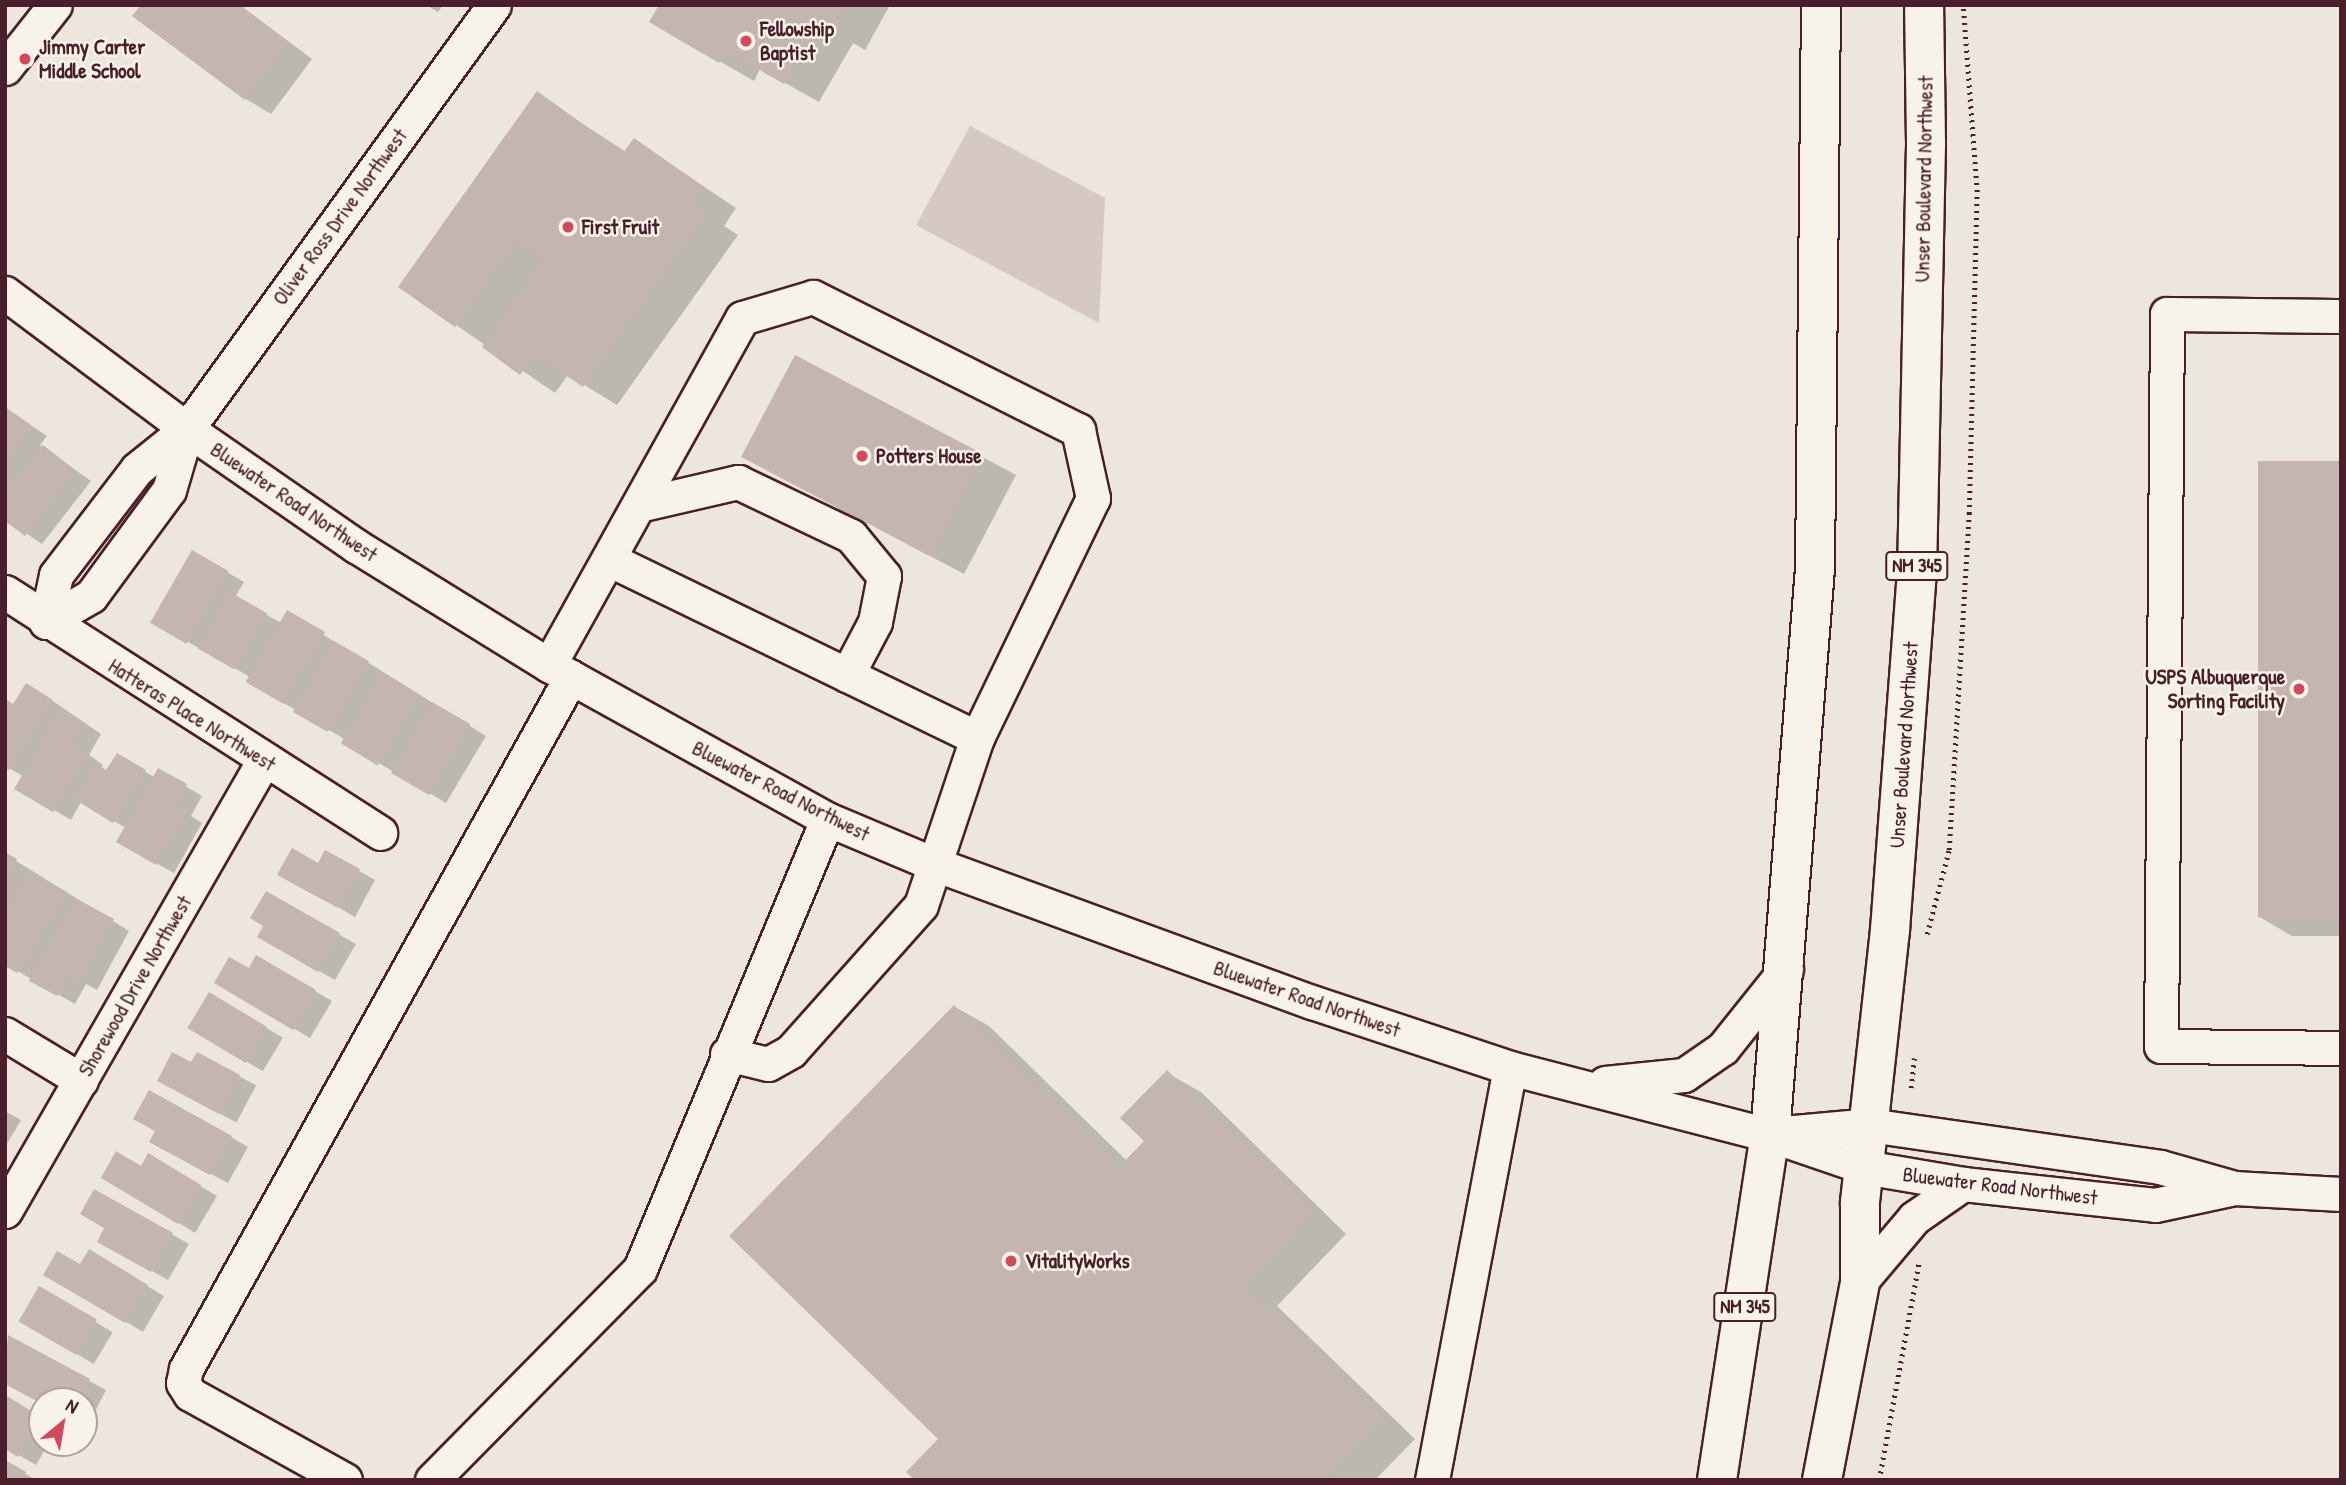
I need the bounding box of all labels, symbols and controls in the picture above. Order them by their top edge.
place label: Fellowship Baptist [760,16,834,66]
marker: Fellowship Baptist [738,33,754,49]
place label: Jimmy Carter Middle School [39,34,145,84]
marker: Jimmy Carter Middle School [17,51,33,67]
street label: Unser Boulevard Northwest [1910,75,1938,283]
street label: Oliver Ross Drive Northwest [267,124,413,310]
place label: First Fruit [582,214,659,240]
marker: First Fruit [560,219,576,235]
street label: Bluewater Road Northwest [206,437,382,567]
place label: Potters House [876,443,982,469]
marker: Potters House [854,448,870,464]
road number: NM 345 [1884,551,1950,582]
street label: Unser Boulevard Northwest [1884,641,1924,849]
street label: Hatteras Place Northwest [104,653,280,777]
place label: USPS Albuquerque Sorting Facility [2145,664,2285,714]
marker: USPS Albuquerque Sorting Facility [2291,681,2307,697]
street label: Bluewater Road Northwest [688,735,874,847]
street label: Shorewood Drive Northwest [73,891,197,1081]
street label: Bluewater Road Northwest [1210,955,1404,1043]
street label: Bluewater Road Northwest [1901,1162,2099,1210]
place label: VitalityWorks [1025,1248,1130,1274]
marker: VitalityWorks [1003,1253,1019,1269]
road number: NM 345 [1712,1292,1778,1322]
north arrow [28,1387,98,1457]
text: N [62,1392,83,1419]

